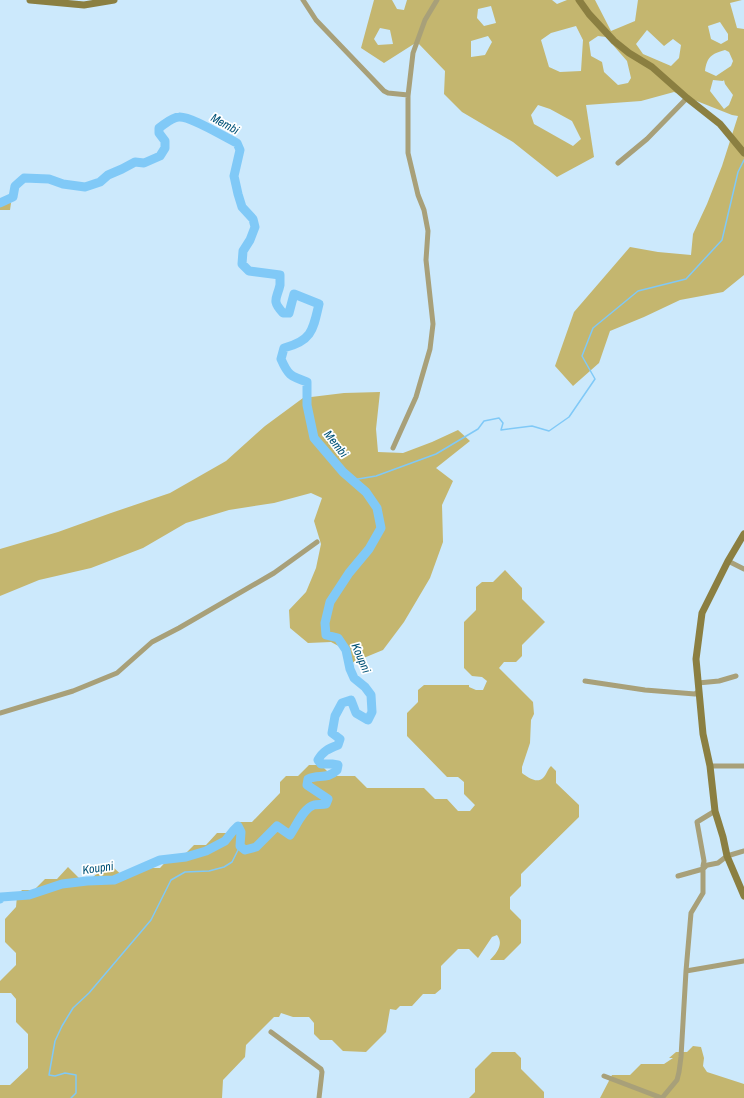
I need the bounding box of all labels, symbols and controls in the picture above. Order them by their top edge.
water label: Membi [208,110,242,138]
water label: Membi [320,427,352,461]
water label: Koupni [348,641,375,676]
water label: Koupni [81,858,115,878]

